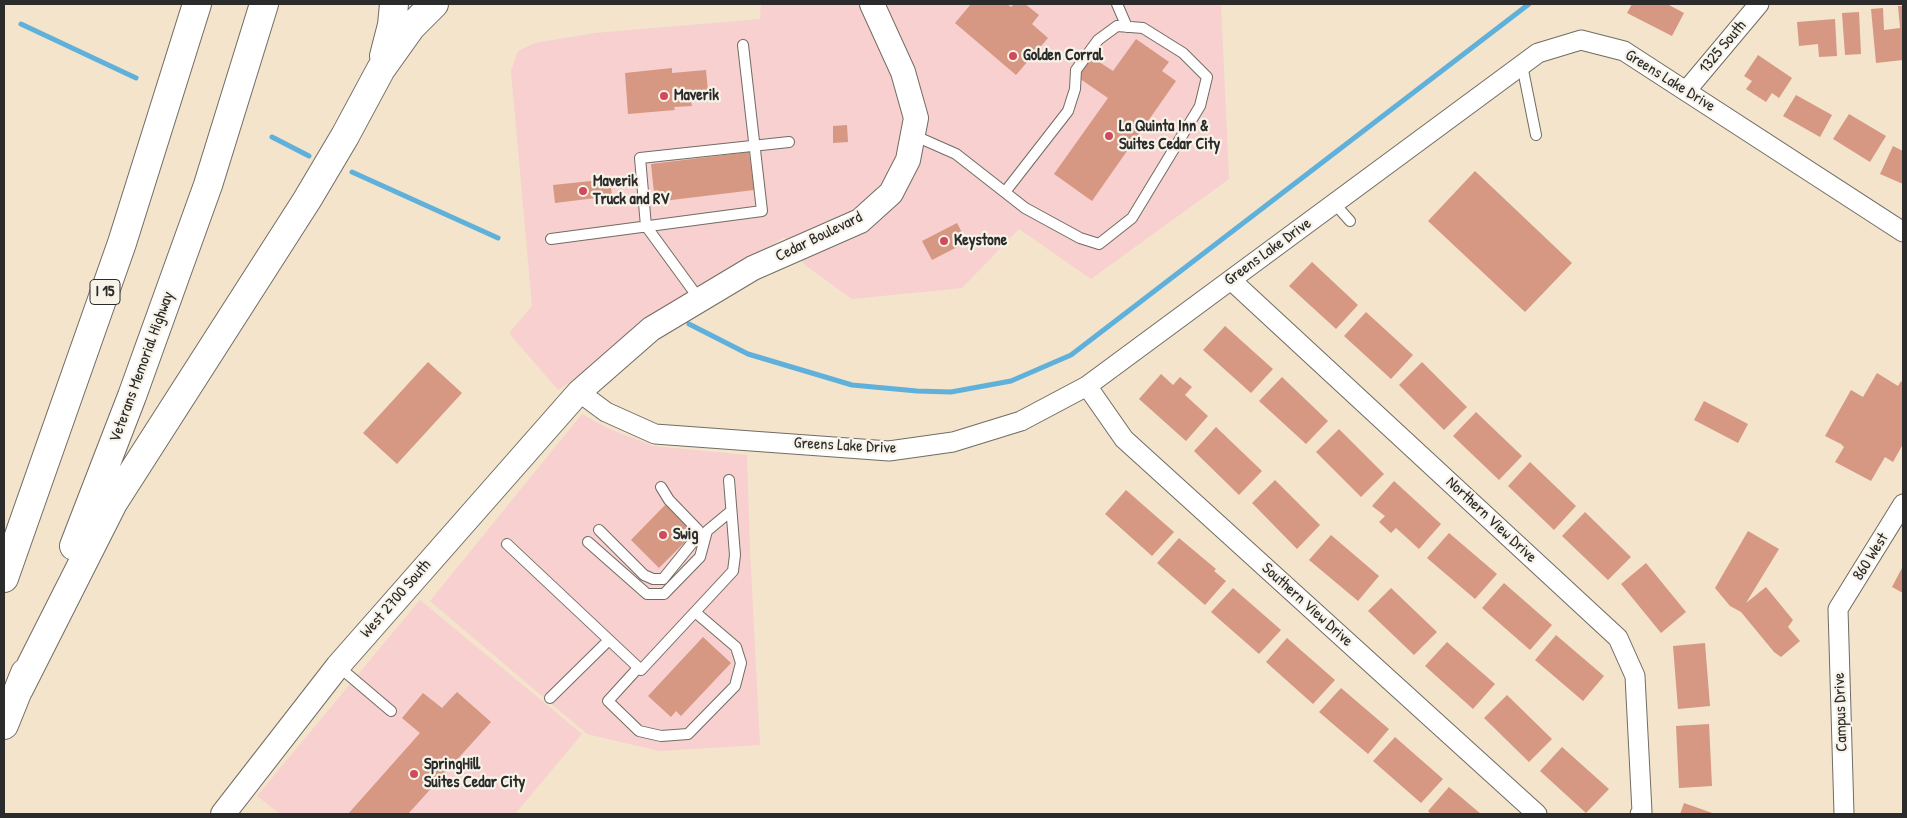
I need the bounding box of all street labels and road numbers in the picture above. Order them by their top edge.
street label: 1325 South [1695,17,1751,77]
street label: Greens Lake Drive [1621,46,1719,116]
street label: Cedar Boulevard [772,208,866,266]
street label: Greens Lake Drive [1221,214,1315,290]
road number: I 15 [90,280,120,304]
street label: Veterans Memorial Highway [106,289,178,445]
street label: Greens Lake Drive [793,434,897,458]
street label: Northern View Drive [1442,473,1540,567]
street label: 860 West [1849,530,1893,584]
street label: West 2700 South [357,556,435,642]
street label: Southern View Drive [1257,559,1357,651]
street label: Campus Drive [1830,672,1852,752]

